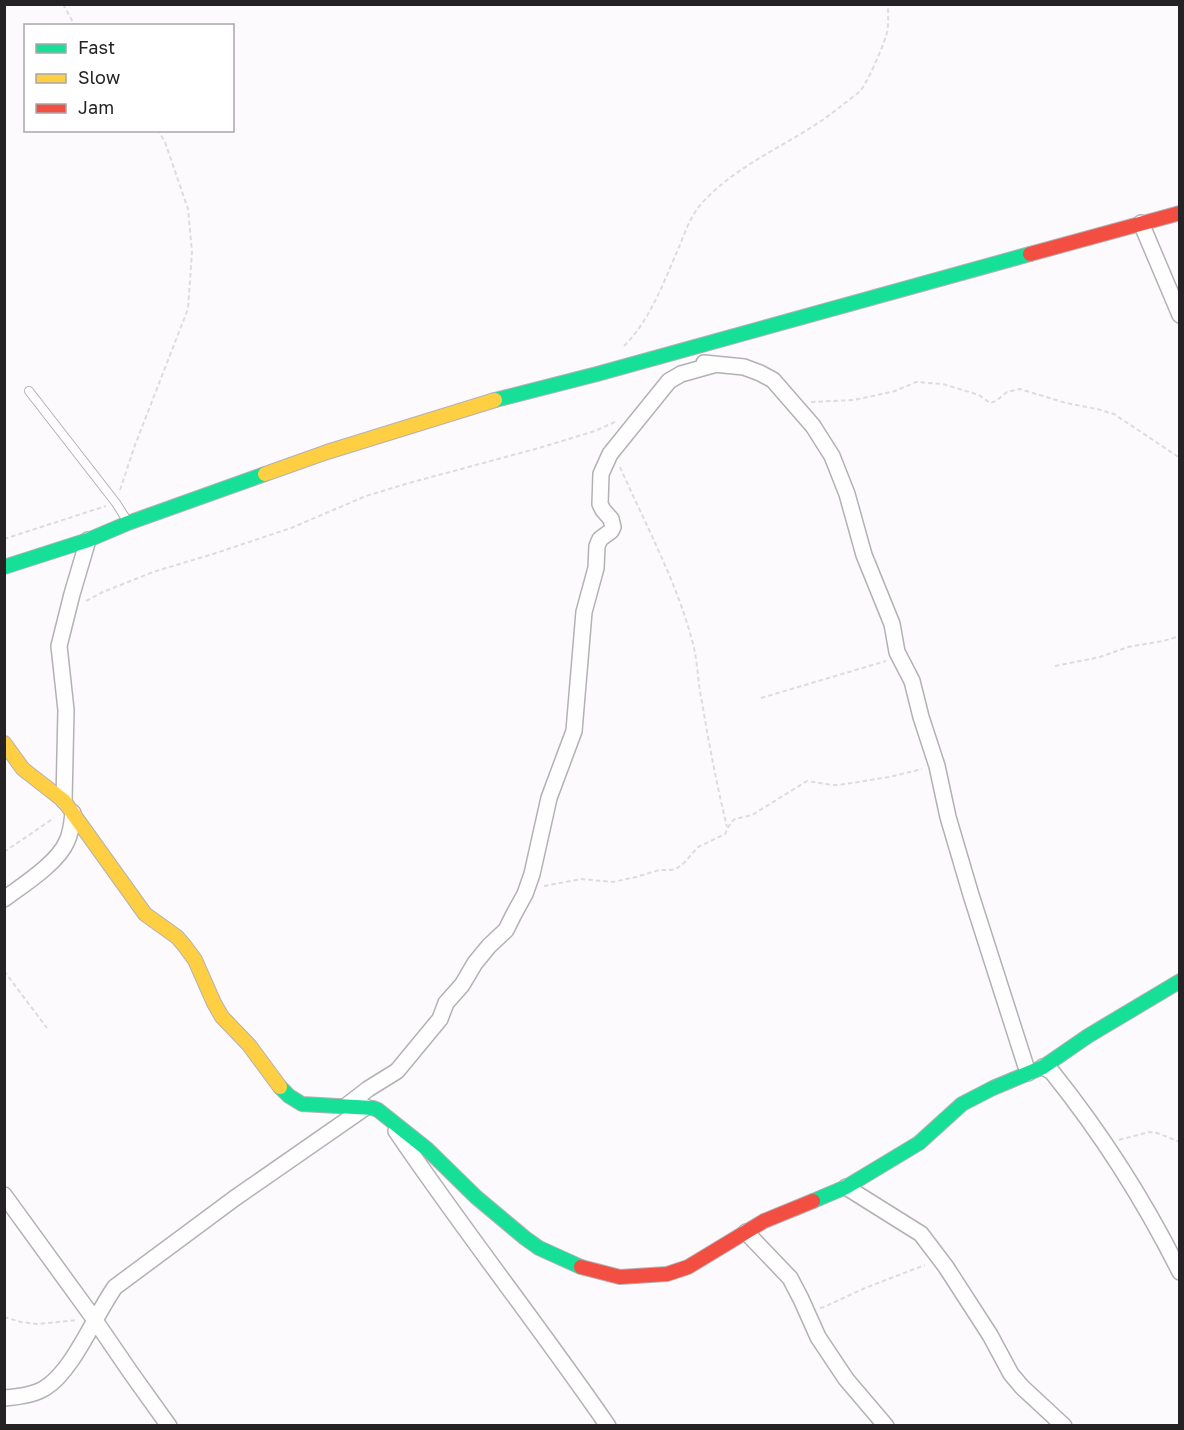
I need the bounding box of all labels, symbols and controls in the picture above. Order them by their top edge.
legend [24,24,234,132]
text: Fast [78,36,115,58]
text: Slow [78,66,121,88]
text: Jam [78,96,114,118]

